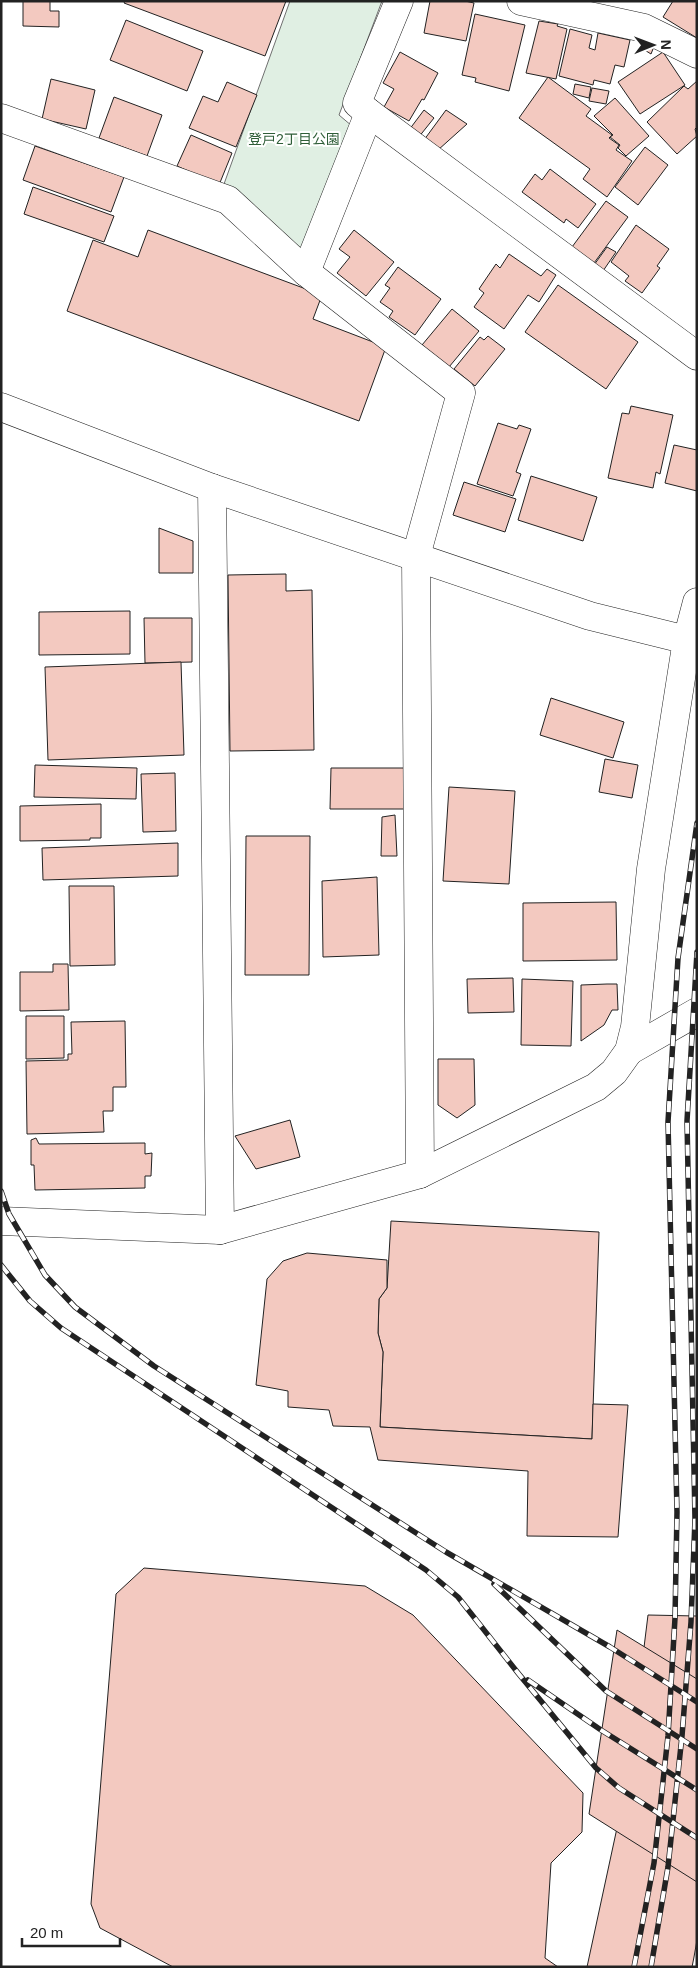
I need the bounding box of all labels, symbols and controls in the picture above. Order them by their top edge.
north arrow [628,20,678,70]
text: N [658,40,674,50]
park label: 登戸2丁目公園 [248,131,340,147]
scale bar [22,1916,120,1948]
text: 20 m [30,1924,63,1941]

